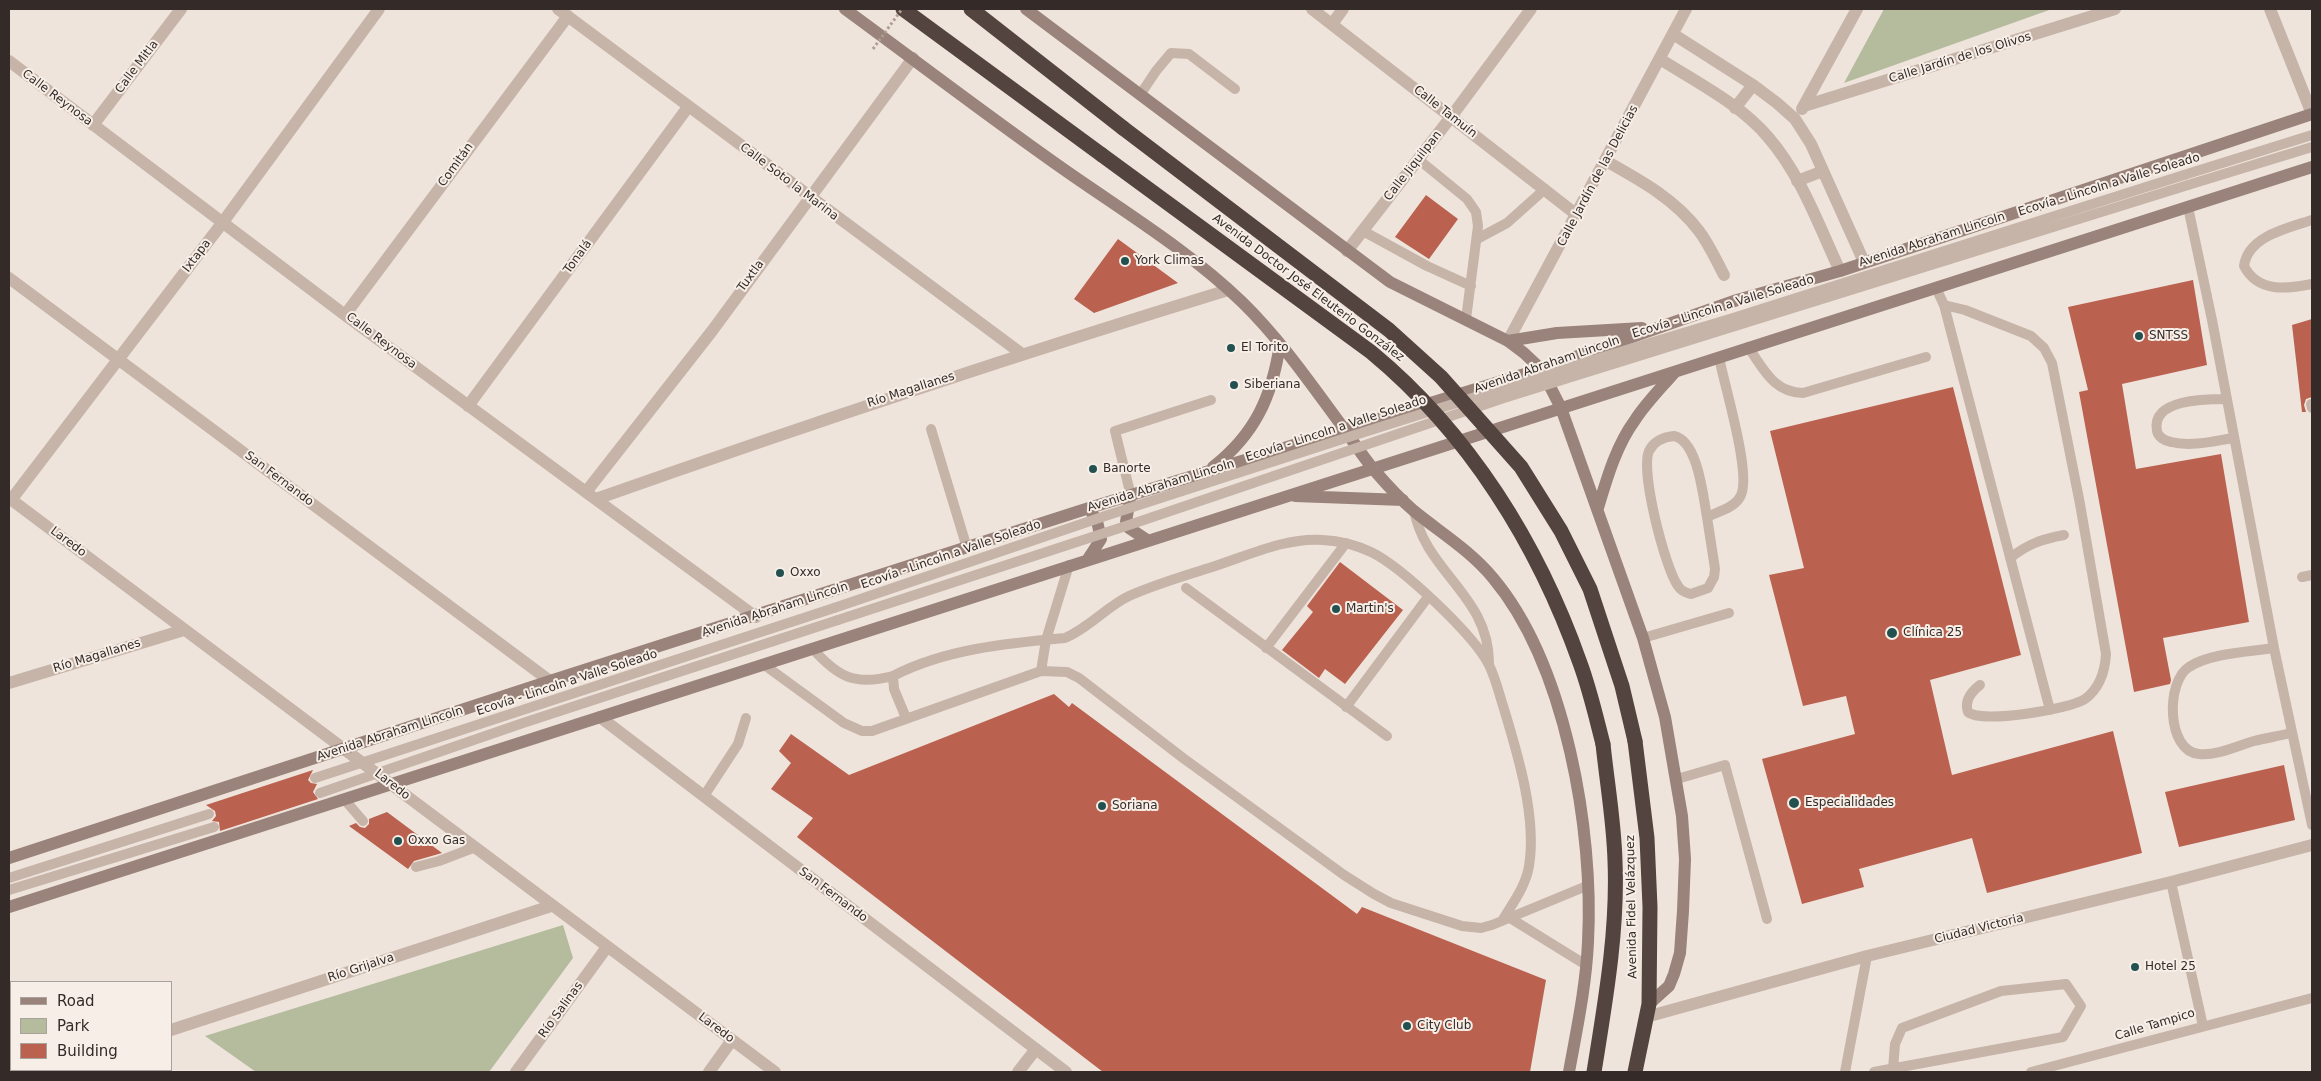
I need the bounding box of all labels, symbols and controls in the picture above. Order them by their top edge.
street label: Calle Jardín de los Olivos [1887,29,2033,87]
street label: Calle Mitla [112,38,162,96]
street label: Calle Reynosa [19,67,95,129]
street label: Calle Tamuín [1410,83,1480,141]
street label: Calle Jardín de las Delicias [1555,103,1641,249]
street label: Calle Jiquilpan [1381,128,1445,204]
street label: Comitán [435,140,477,190]
street label: Calle Soto la Marina [737,140,841,224]
street label: Ecovía - Lincoln a Valle Soleado [2016,150,2202,220]
street label: Avenida Abraham Lincoln [1857,210,2007,270]
street label: Avenida Doctor José Eleuterio González [1209,211,1407,365]
street label: Ixtapa [180,237,214,275]
street label: Tonalá [561,237,595,277]
place label: York Climas [1135,254,1204,268]
marker: York Climas [1119,255,1131,267]
street label: Tuxtla [735,257,767,295]
street label: Ecovía - Lincoln a Valle Soleado [1630,272,1816,342]
street label: Calle Reynosa [343,310,419,372]
place label: SNTSS [2149,329,2188,343]
marker: SNTSS [2133,330,2145,342]
street label: Avenida Abraham Lincoln [1472,333,1622,397]
place label: El Torito [1241,341,1289,355]
marker: El Torito [1225,342,1237,354]
street label: Río Magallanes [866,369,956,411]
place label: Siberiana [1244,378,1301,392]
marker: Siberiana [1228,379,1240,391]
street label: Ecovía - Lincoln a Valle Soleado [1244,393,1428,465]
street label: San Fernando [242,448,316,510]
street label: Avenida Abraham Lincoln [1086,457,1236,515]
place label: Banorte [1103,462,1151,476]
marker: Banorte [1087,463,1099,475]
street label: Ecovía - Lincoln a Valle Soleado [859,517,1043,593]
street label: Laredo [47,524,89,560]
place label: Oxxo [790,566,821,580]
marker: Oxxo [774,567,786,579]
street label: Avenida Abraham Lincoln [700,580,850,640]
place label: Martin's [1346,602,1394,616]
marker: Martin's [1330,603,1342,615]
marker: Clínica 25 [1885,626,1899,640]
place label: Clínica 25 [1903,626,1962,640]
street label: Río Magallanes [51,636,143,676]
street label: Ecovía - Lincoln a Valle Soleado [475,647,659,719]
street label: Avenida Abraham Lincoln [315,704,465,764]
street label: Laredo [371,767,413,803]
marker: Especialidades [1787,796,1801,810]
place label: Especialidades [1805,796,1894,810]
place label: Soriana [1112,799,1158,813]
marker: Soriana [1096,800,1108,812]
place label: Oxxo Gas [408,834,465,848]
marker: Oxxo Gas [392,835,404,847]
street label: Avenida Fidel Velázquez [1624,835,1640,979]
street label: San Fernando [796,864,870,926]
street label: Ciudad Victoria [1933,911,2025,947]
street label: Río Grijalva [326,951,396,985]
place label: Hotel 25 [2145,960,2196,974]
marker: Hotel 25 [2129,961,2141,973]
street label: Río Salinas [536,979,586,1041]
legend [10,981,172,1071]
text: Road [57,992,95,1010]
street label: Calle Tampico [2113,1006,2197,1044]
street label: Laredo [695,1010,737,1046]
text: Park [57,1017,89,1035]
place label: City Club [1417,1019,1471,1033]
marker: City Club [1401,1020,1413,1032]
text: Building [57,1042,118,1060]

